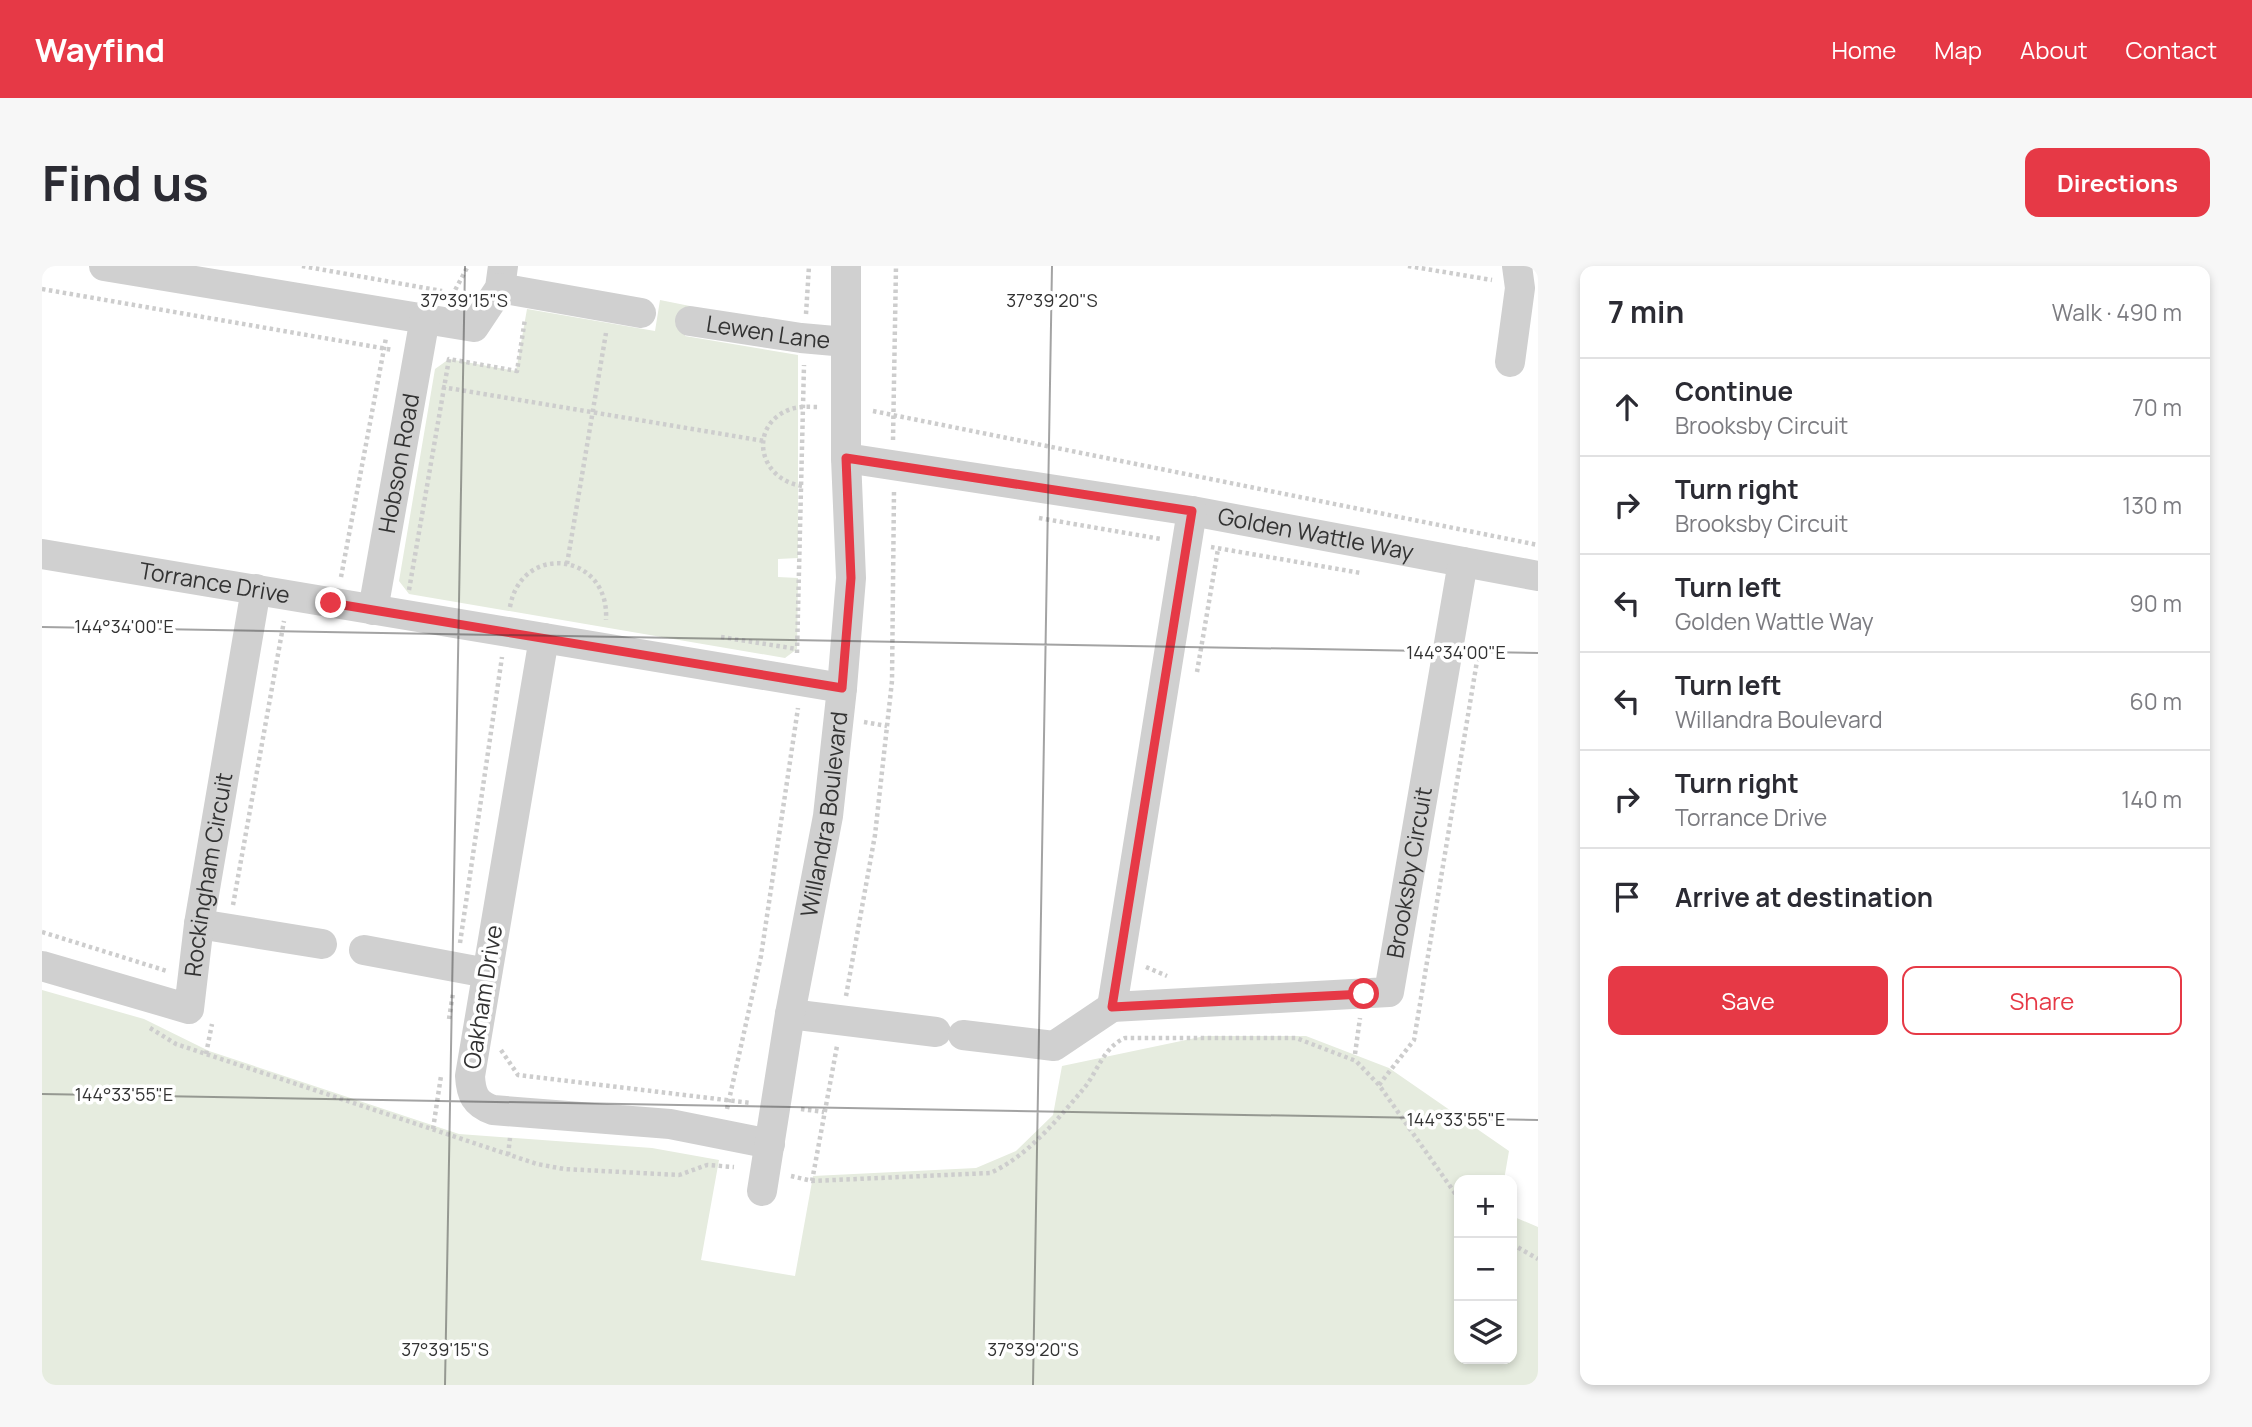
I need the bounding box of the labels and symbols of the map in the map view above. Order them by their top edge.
text: 37°39'15"S [420,288,508,312]
text: 37°39'20"S [1006,288,1098,312]
street label: Lewen Lane [704,307,832,356]
street label: Hobson Road [370,391,426,536]
street label: Golden Wattle Way [1215,499,1417,567]
street label: Torrance Drive [137,554,292,610]
route end [315,587,346,618]
text: 144°34'00"E [74,614,174,638]
text: 144°34'00"E [1406,640,1506,664]
street label: Willandra Boulevard [792,710,854,920]
street label: Rockingham Circuit [176,770,240,978]
street label: Brooksby Circuit [1378,784,1439,961]
street label: Oakham Drive [455,923,509,1071]
route start [1348,978,1379,1009]
text: 144°33'55"E [75,1082,173,1106]
text: 144°33'55"E [1407,1107,1505,1131]
text: 37°39'15"S [401,1337,489,1361]
text: 37°39'20"S [987,1337,1079,1361]

